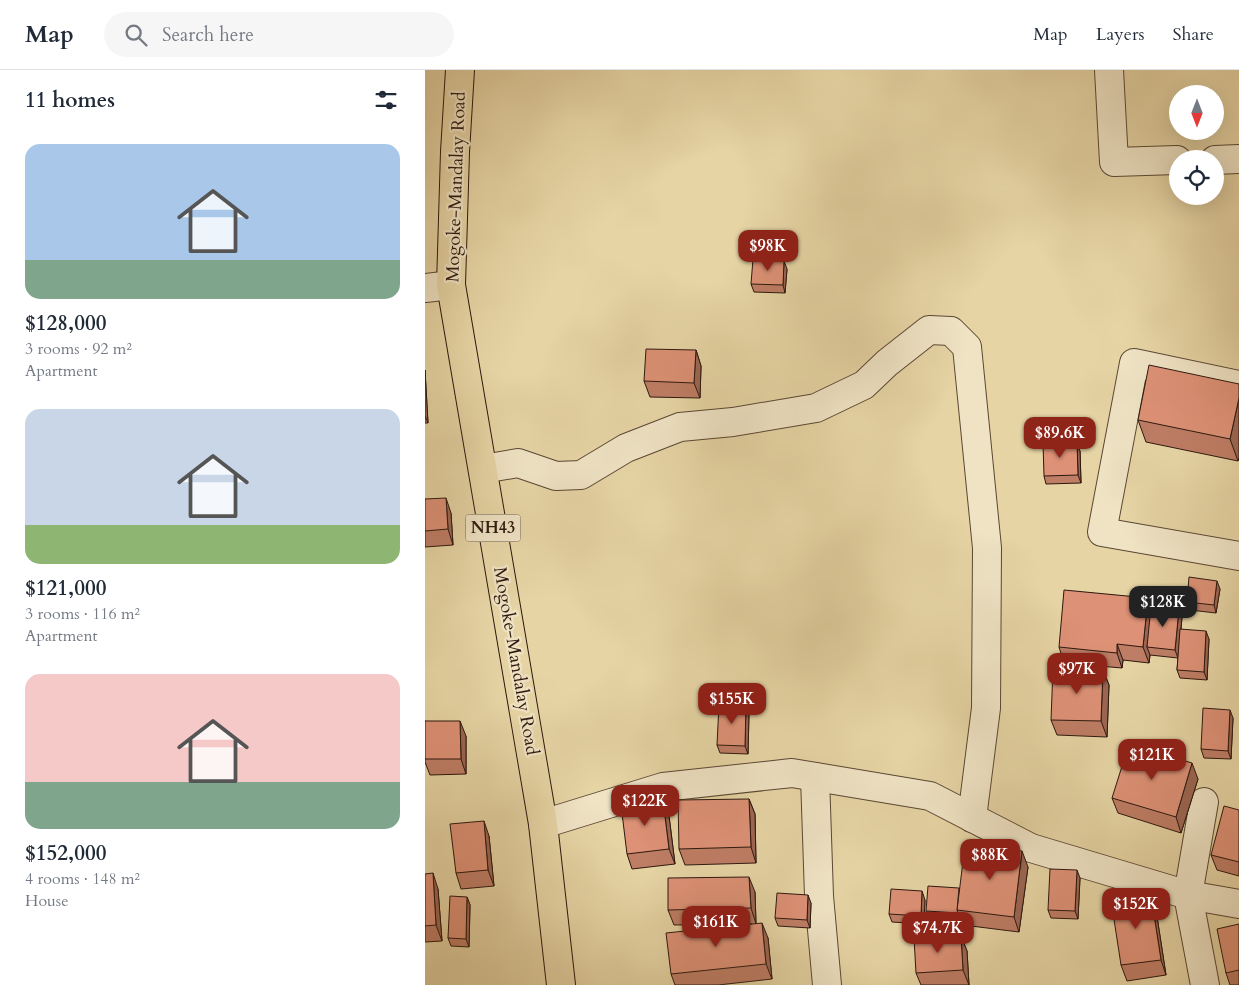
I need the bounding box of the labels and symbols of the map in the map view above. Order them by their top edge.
north arrow [1169,85,1224,140]
street label: Mogoke-Mandalay Road [440,91,472,283]
pin: $98K [738,230,798,272]
pin: $89.6K [1019,416,1101,459]
road number: NH43 [465,514,521,542]
street label: Mogoke-Mandalay Road [487,565,545,758]
pin: $128K [1128,586,1198,628]
pin: $97K [1047,652,1107,695]
pin: $155K [697,682,767,725]
pin: $121K [1117,738,1187,781]
pin: $122K [610,784,680,827]
pin: $88K [960,838,1020,881]
pin: $152K [1101,888,1171,930]
pin: $161K [681,906,751,948]
pin: $74.7K [897,912,979,954]

